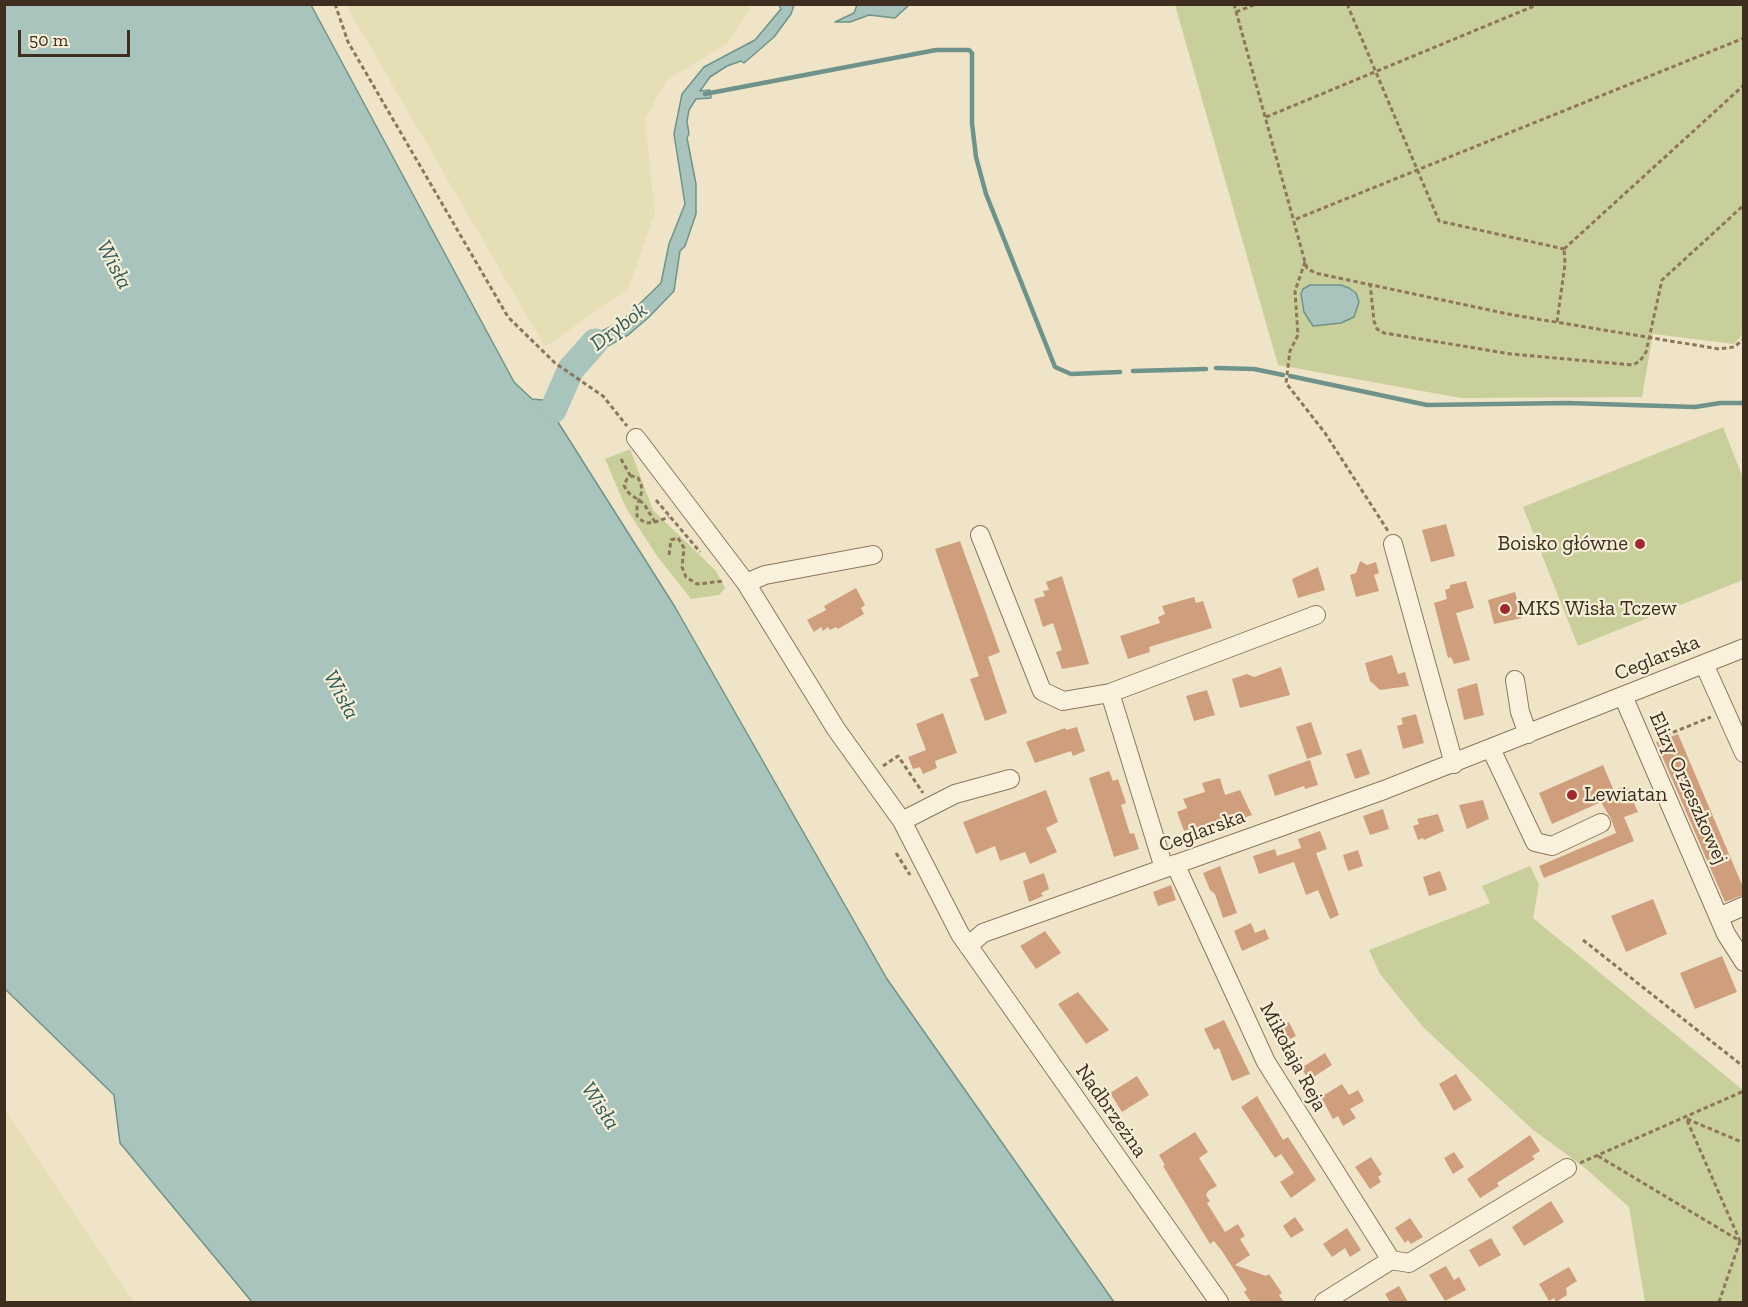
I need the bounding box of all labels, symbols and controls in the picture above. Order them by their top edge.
scale bar [21,18,134,56]
text: 50 m [29,29,68,51]
water label: Wisła [90,236,138,294]
water label: Drybok [585,297,653,357]
place label: Boisko główne [1498,531,1628,557]
marker: Boisko główne [1633,537,1647,551]
place label: MKS Wisła Tczew [1517,596,1677,622]
marker: MKS Wisła Tczew [1498,602,1512,616]
street label: Ceglarska [1611,630,1703,686]
water label: Wisła [317,666,365,724]
street label: Elizy Orzeszkowej [1643,708,1733,868]
place label: Lewiatan [1584,782,1667,808]
marker: Lewiatan [1565,788,1579,802]
street label: Ceglarska [1156,804,1248,858]
street label: Mikołaja Reja [1254,998,1332,1116]
street label: Nadbrzeżna [1070,1059,1152,1163]
water label: Wisła [575,1077,625,1135]

